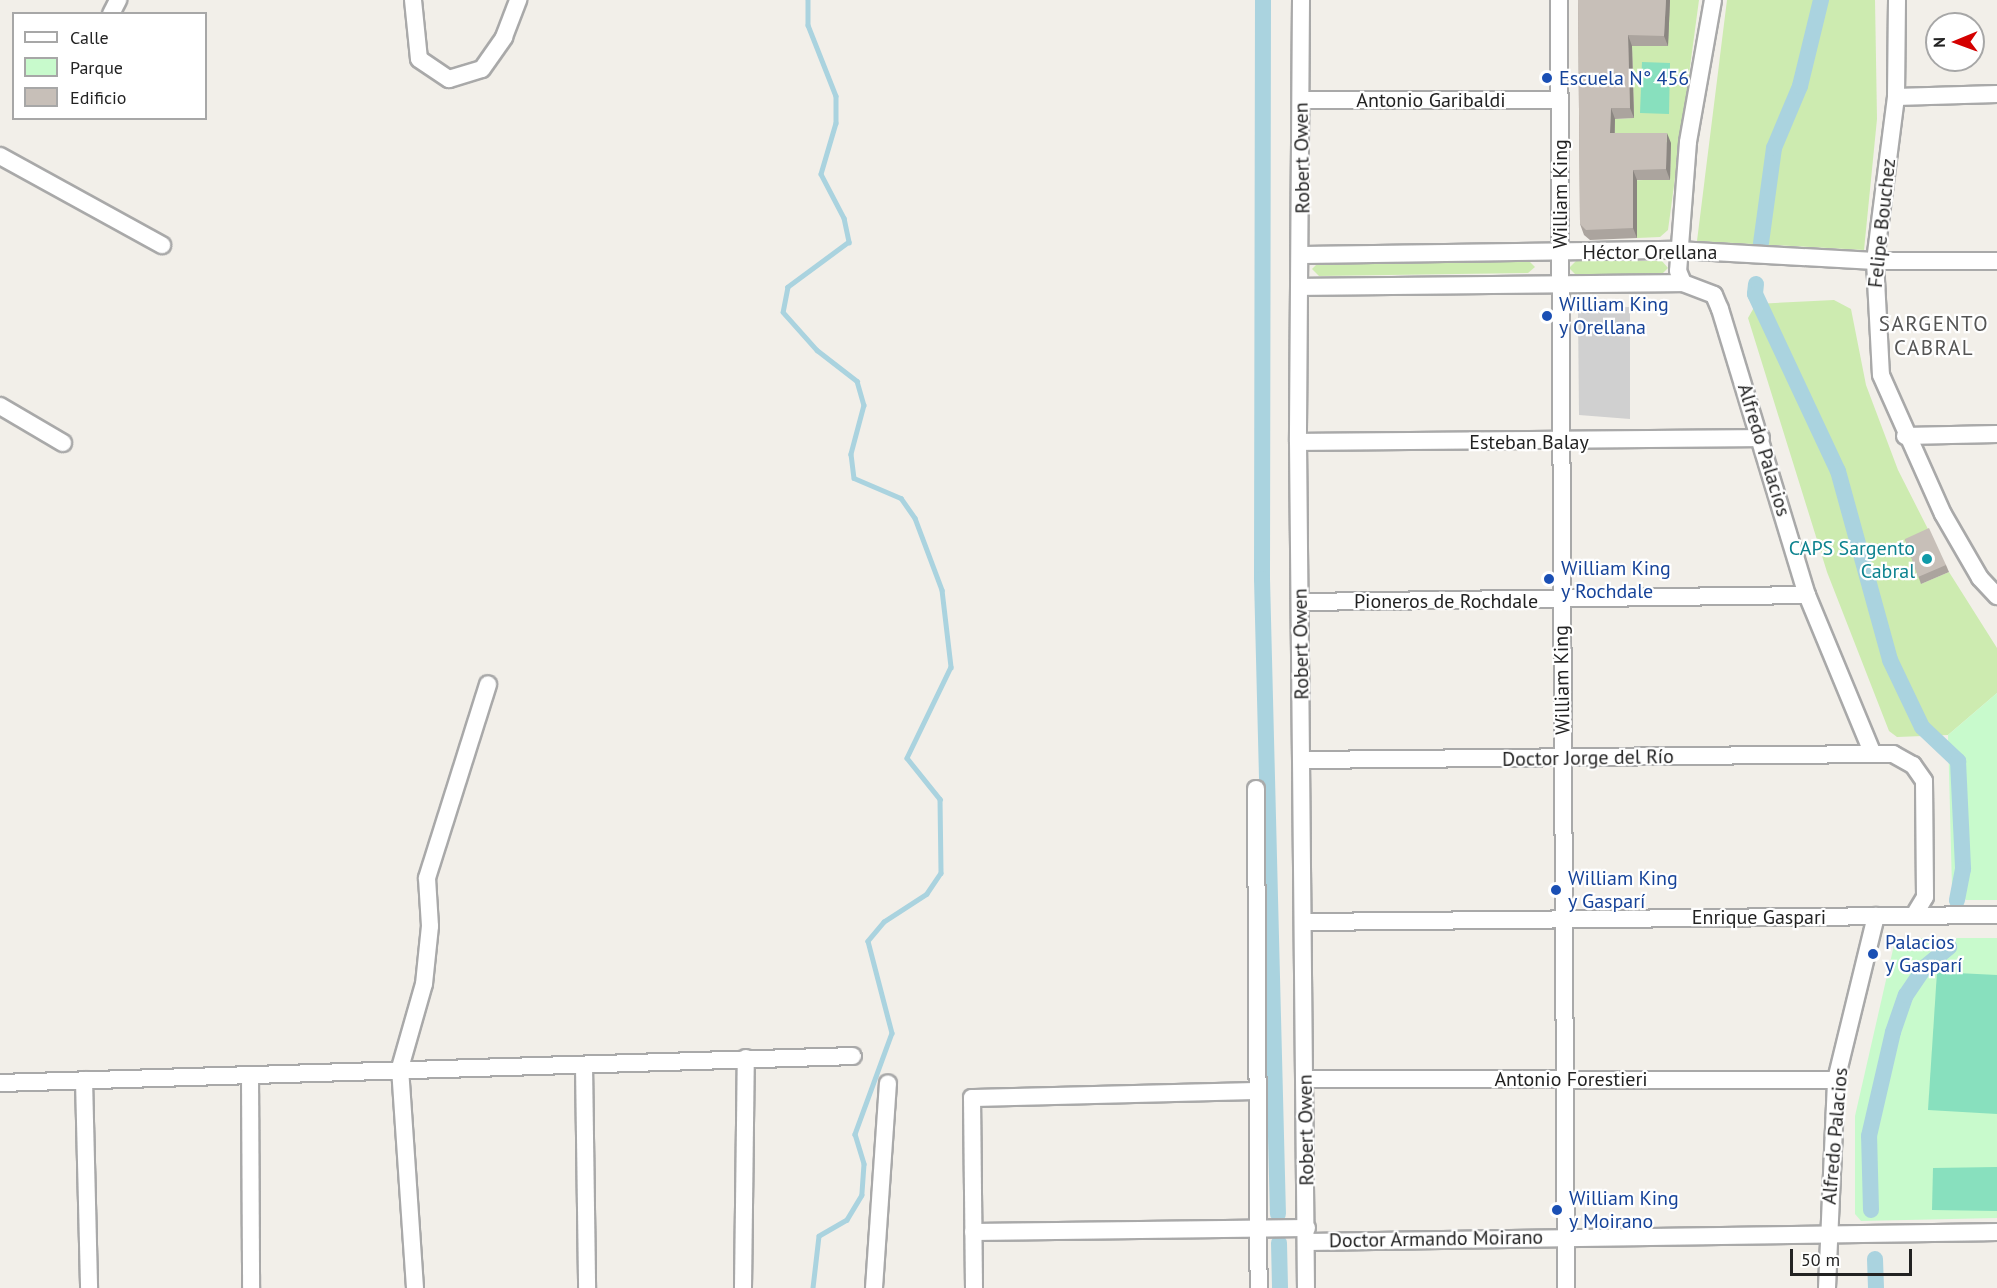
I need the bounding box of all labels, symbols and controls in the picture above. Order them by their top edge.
legend [12,12,207,120]
north arrow [1925,12,1985,72]
text: Calle [70,26,109,49]
text: N [1929,37,1949,48]
text: Parque [70,56,123,79]
place label: Escuela N° 456 [1559,66,1689,90]
marker: Escuela N° 456 [1540,71,1554,85]
text: Edificio [70,86,126,109]
street label: Antonio Garibaldi [1356,88,1506,112]
street label: Robert Owen [1289,102,1315,214]
street label: William King [1548,139,1572,249]
street label: Felipe Bouchez [1863,157,1901,289]
street label: Héctor Orellana [1583,240,1717,264]
place label: William King y Orellana [1559,292,1669,339]
marker: William King y Orellana [1540,309,1554,323]
district label: SARGENTO CABRAL [1879,311,1989,361]
street label: Alfredo Palacios [1732,381,1796,519]
street label: Esteban Balay [1469,430,1589,454]
place label: CAPS Sargento Cabral [1789,536,1915,583]
marker: CAPS Sargento Cabral [1920,552,1934,566]
place label: William King y Rochdale [1561,556,1671,603]
marker: William King y Rochdale [1542,572,1556,586]
street label: Robert Owen [1288,588,1314,700]
street label: Pioneros de Rochdale [1354,589,1538,613]
street label: William King [1549,625,1575,735]
street label: Doctor Jorge del Río [1502,745,1674,771]
place label: William King y Gasparí [1568,867,1678,914]
marker: William King y Gasparí [1549,883,1563,897]
street label: Enrique Gaspari [1692,905,1826,929]
place label: Palacios y Gasparí [1885,930,1963,977]
marker: Palacios y Gasparí [1866,947,1880,961]
street label: Antonio Forestieri [1494,1067,1648,1091]
street label: Alfredo Palacios [1817,1067,1853,1205]
street label: Robert Owen [1293,1074,1319,1186]
place label: William King y Moirano [1569,1186,1679,1233]
marker: William King y Moirano [1550,1203,1564,1217]
street label: Doctor Armando Moirano [1328,1225,1544,1253]
scale bar [1793,1237,1914,1275]
text: 50 m [1801,1248,1840,1271]

